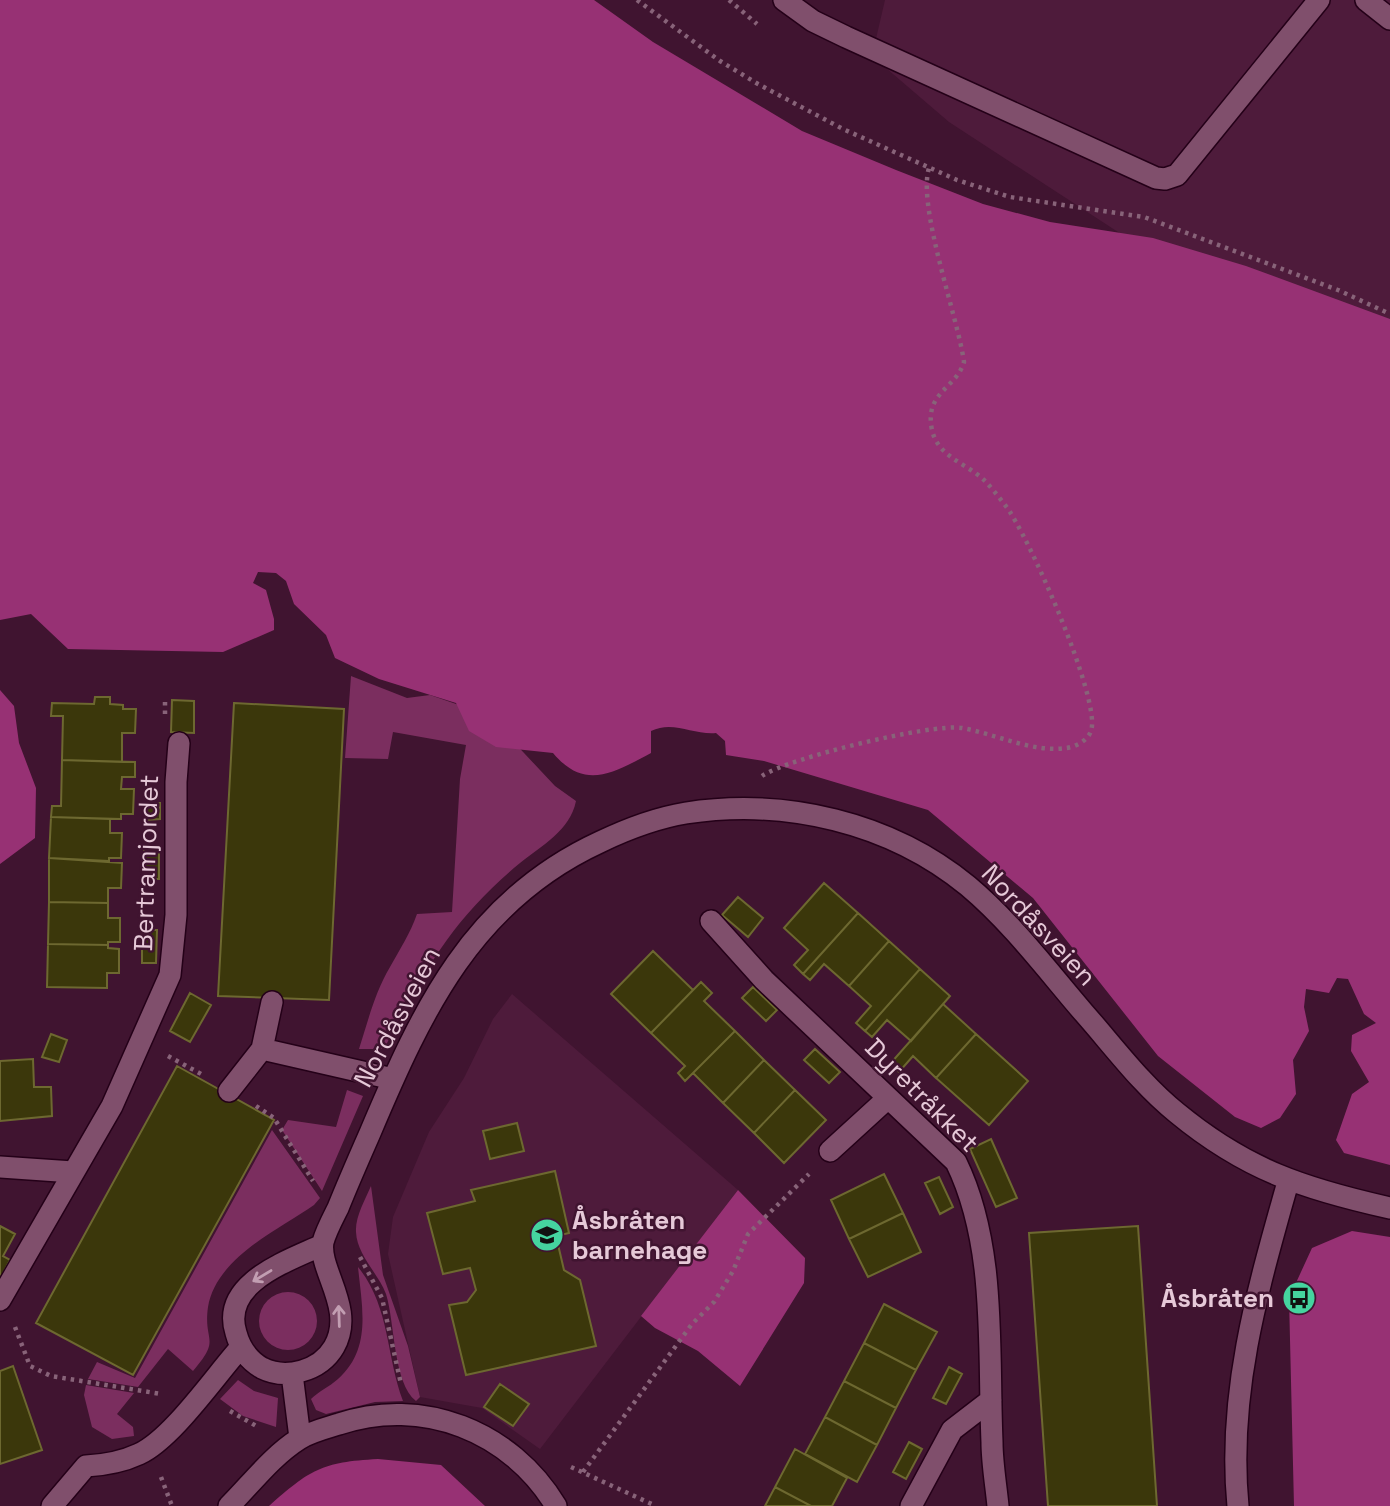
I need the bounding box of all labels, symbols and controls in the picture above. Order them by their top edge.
street label: Bertramjordet [126,774,166,952]
street label: Nordåsveien [974,857,1104,993]
street label: Nordåsveien [346,941,448,1093]
street label: Dyretråkket [858,1031,986,1159]
place label: Åsbråten barnehage [572,1203,707,1267]
school or university icon: Åsbråten barnehage [528,1216,566,1254]
one-way arrow [252,1269,272,1283]
bus stop icon: Åsbråten [1280,1279,1318,1317]
place label: Åsbråten [1161,1281,1274,1315]
one-way arrow [333,1305,346,1328]

